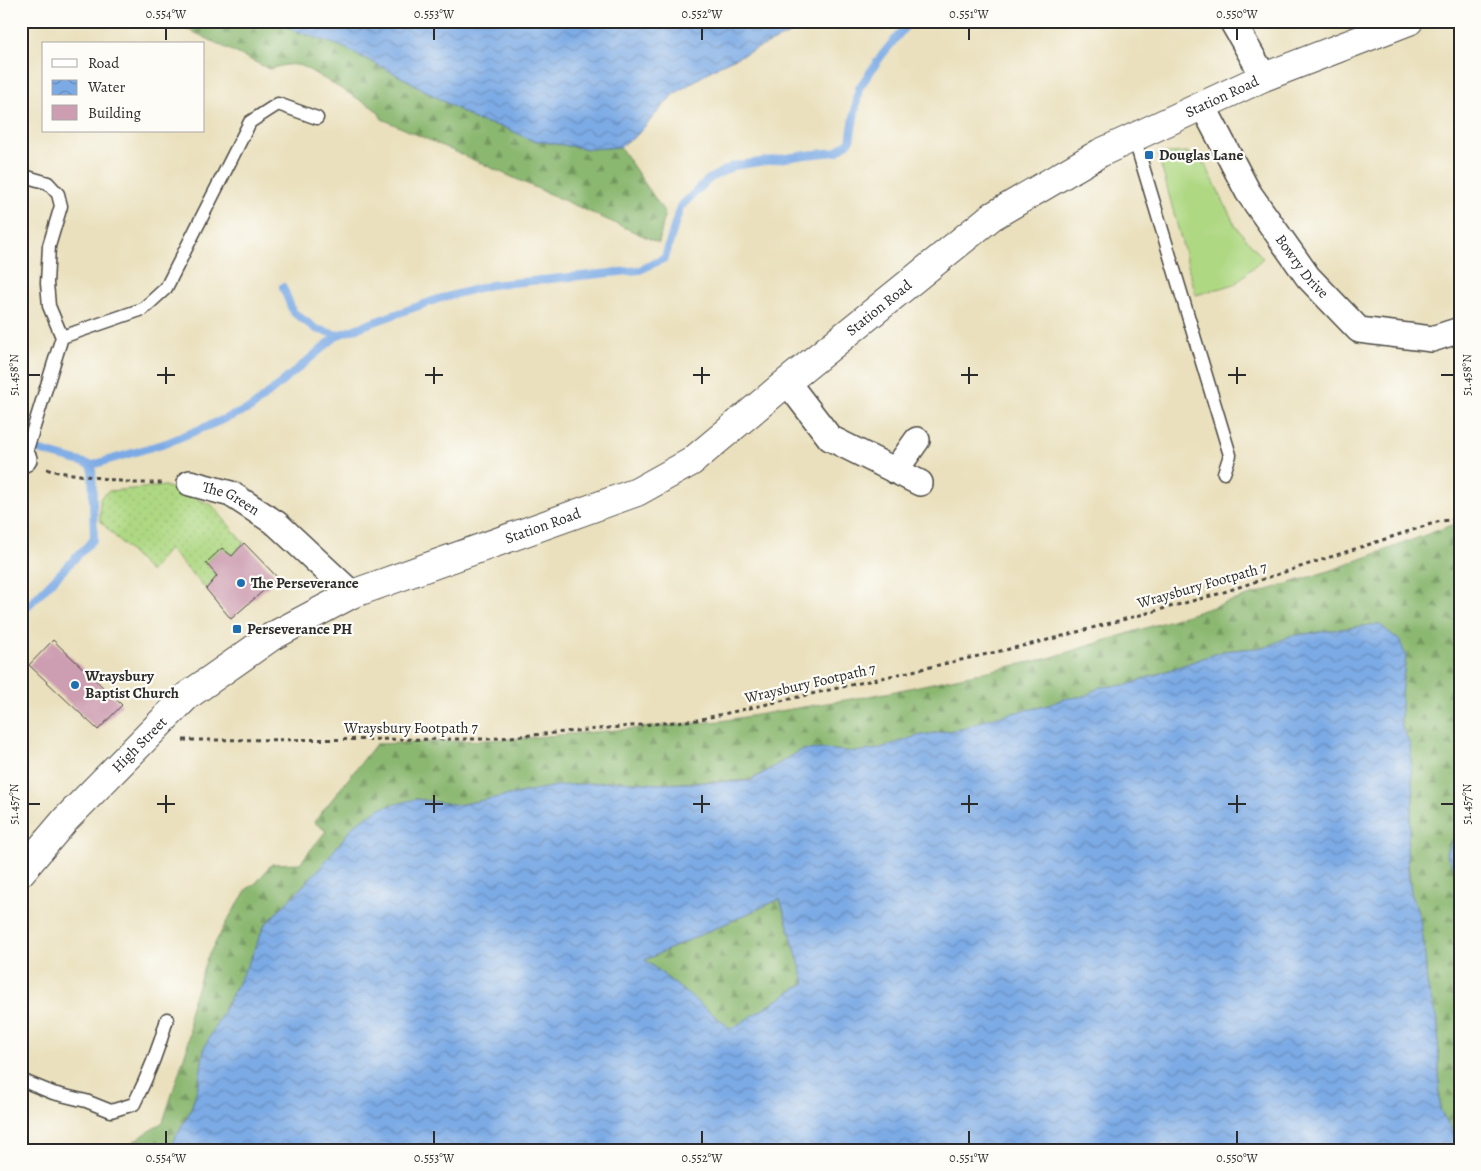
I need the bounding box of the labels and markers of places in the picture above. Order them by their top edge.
place label: Douglas Lane [1159,145,1243,165]
marker: Douglas Lane [1143,149,1155,161]
place label: The Perseverance [251,573,359,593]
marker: The Perseverance [235,577,247,589]
place label: Perseverance PH [247,619,352,639]
marker: Perseverance PH [231,623,243,635]
place label: Wraysbury Baptist Church [84,666,179,703]
marker: Wraysbury Baptist Church [69,679,81,691]

